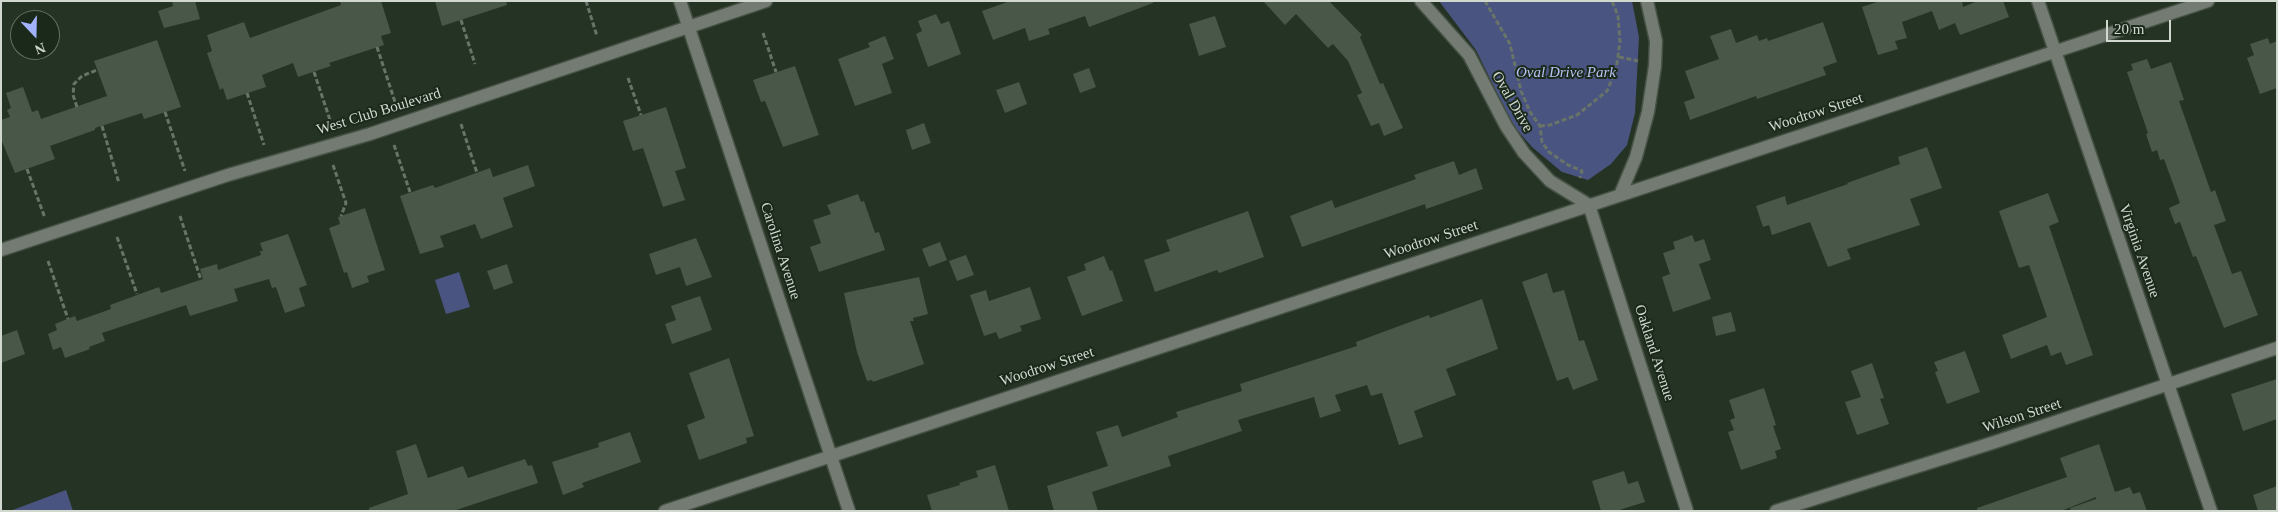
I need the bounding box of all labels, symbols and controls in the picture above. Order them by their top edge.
north arrow [10,10,60,60]
scale bar [2108,10,2173,42]
text: 20 m [2114,21,2144,37]
text: N [33,40,48,57]
park label: Oval Drive Park [1516,64,1616,82]
street label: Oval Drive [1487,68,1537,136]
street label: West Club Boulevard [315,85,443,139]
street label: Woodrow Street [1767,89,1865,137]
street label: Carolina Avenue [756,200,804,302]
street label: Virginia Avenue [2115,202,2163,300]
street label: Woodrow Street [1382,216,1480,264]
street label: Oakland Avenue [1630,303,1678,403]
street label: Woodrow Street [998,343,1096,391]
street label: Wilson Street [1980,395,2064,437]

